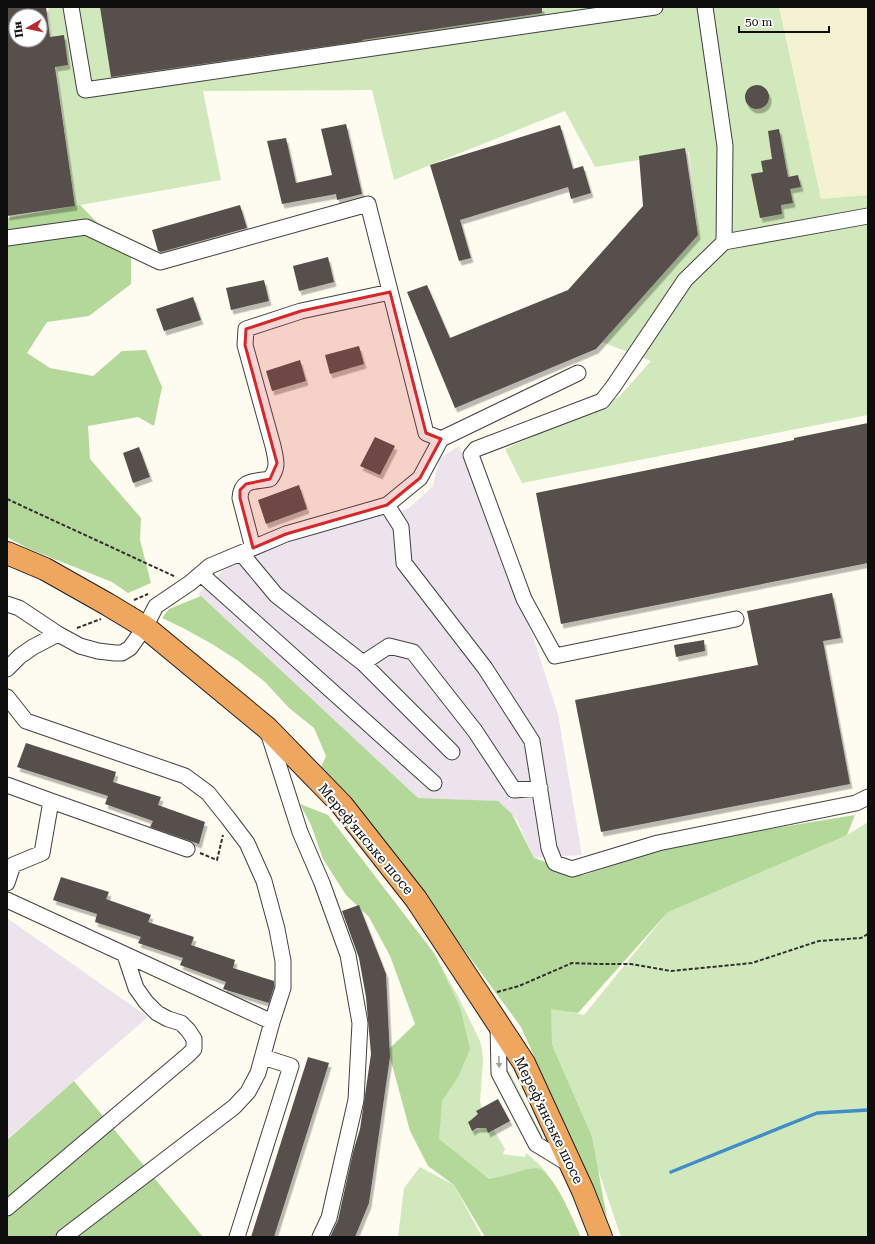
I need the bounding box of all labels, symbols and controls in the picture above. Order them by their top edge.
north arrow [8,8,48,48]
scale bar [739,8,829,34]
text: 50 m [745,15,772,29]
text: Пн [11,20,26,39]
street label: Мереф’янське шосе [315,780,417,898]
street label: Мереф’янське шосе [511,1054,587,1186]
one-way arrow [496,1056,502,1069]

